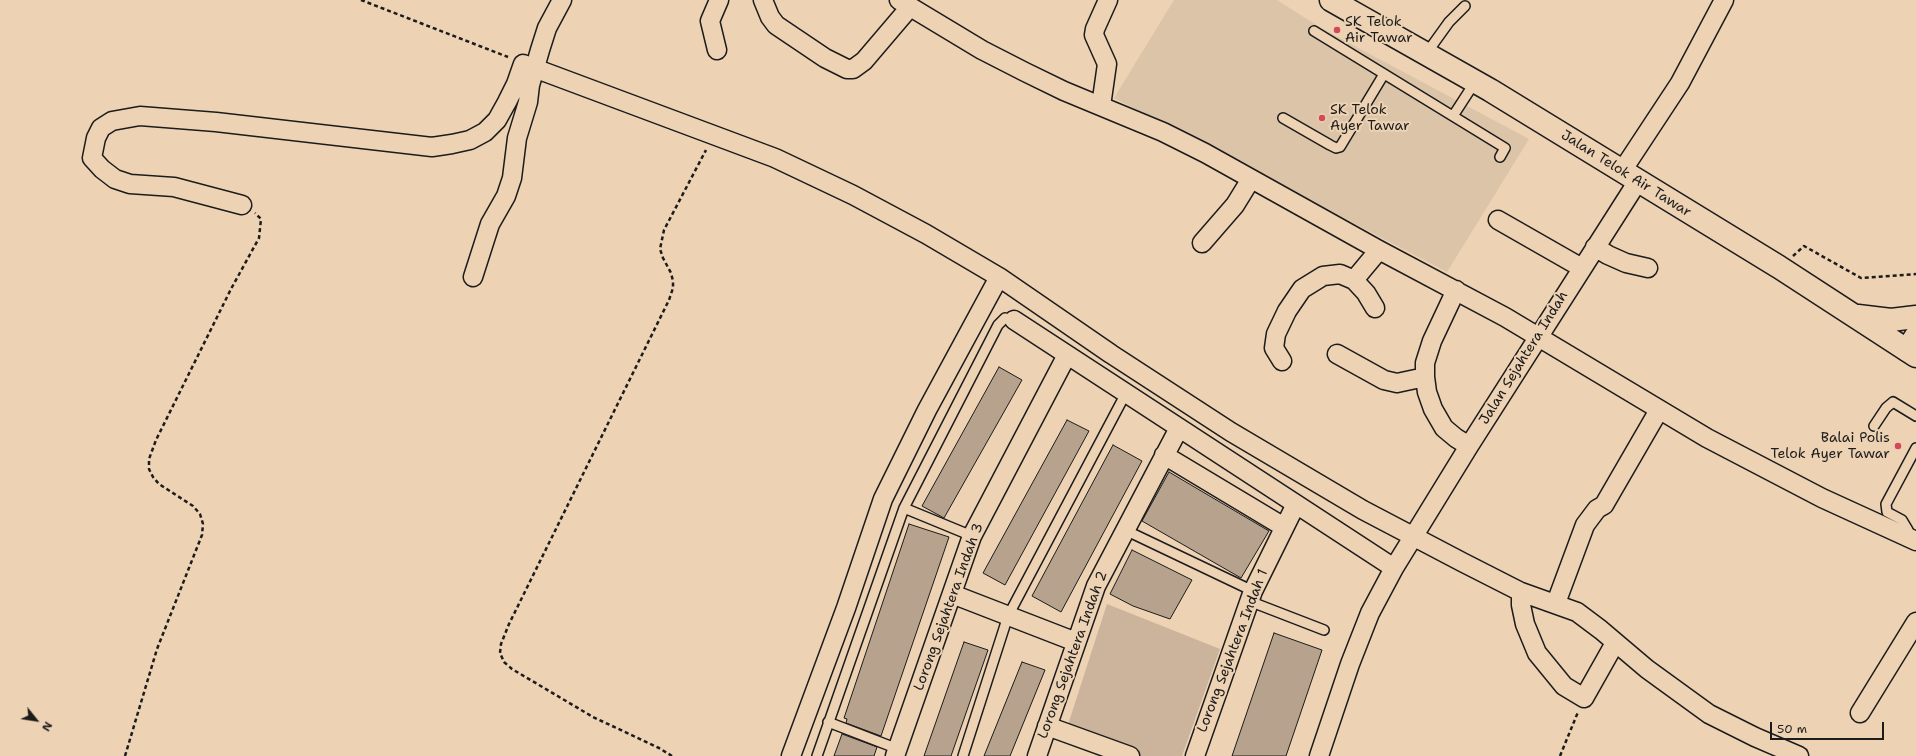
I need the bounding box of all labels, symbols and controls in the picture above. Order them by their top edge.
place label: SK Telok Air Tawar [1345,14,1413,46]
marker: SK Telok Air Tawar [1332,25,1342,35]
place label: SK Telok Ayer Tawar [1330,102,1410,134]
marker: SK Telok Ayer Tawar [1317,113,1327,123]
street label: Jalan Telok Air Tawar [1558,127,1694,221]
street label: Jalan Sejahtera Indah [1476,288,1572,428]
place label: Balai Polis Telok Ayer Tawar [1771,430,1890,462]
marker: Balai Polis Telok Ayer Tawar [1893,441,1903,451]
street label: Lorong Sejahtera Indah 3 [911,521,987,693]
street label: Lorong Sejahtera Indah 1 [1194,567,1272,735]
street label: Lorong Sejahtera Indah 2 [1035,569,1111,741]
north arrow [16,700,56,740]
scale bar [1772,714,1886,740]
text: N [38,719,56,734]
text: 50 m [1777,721,1807,737]

